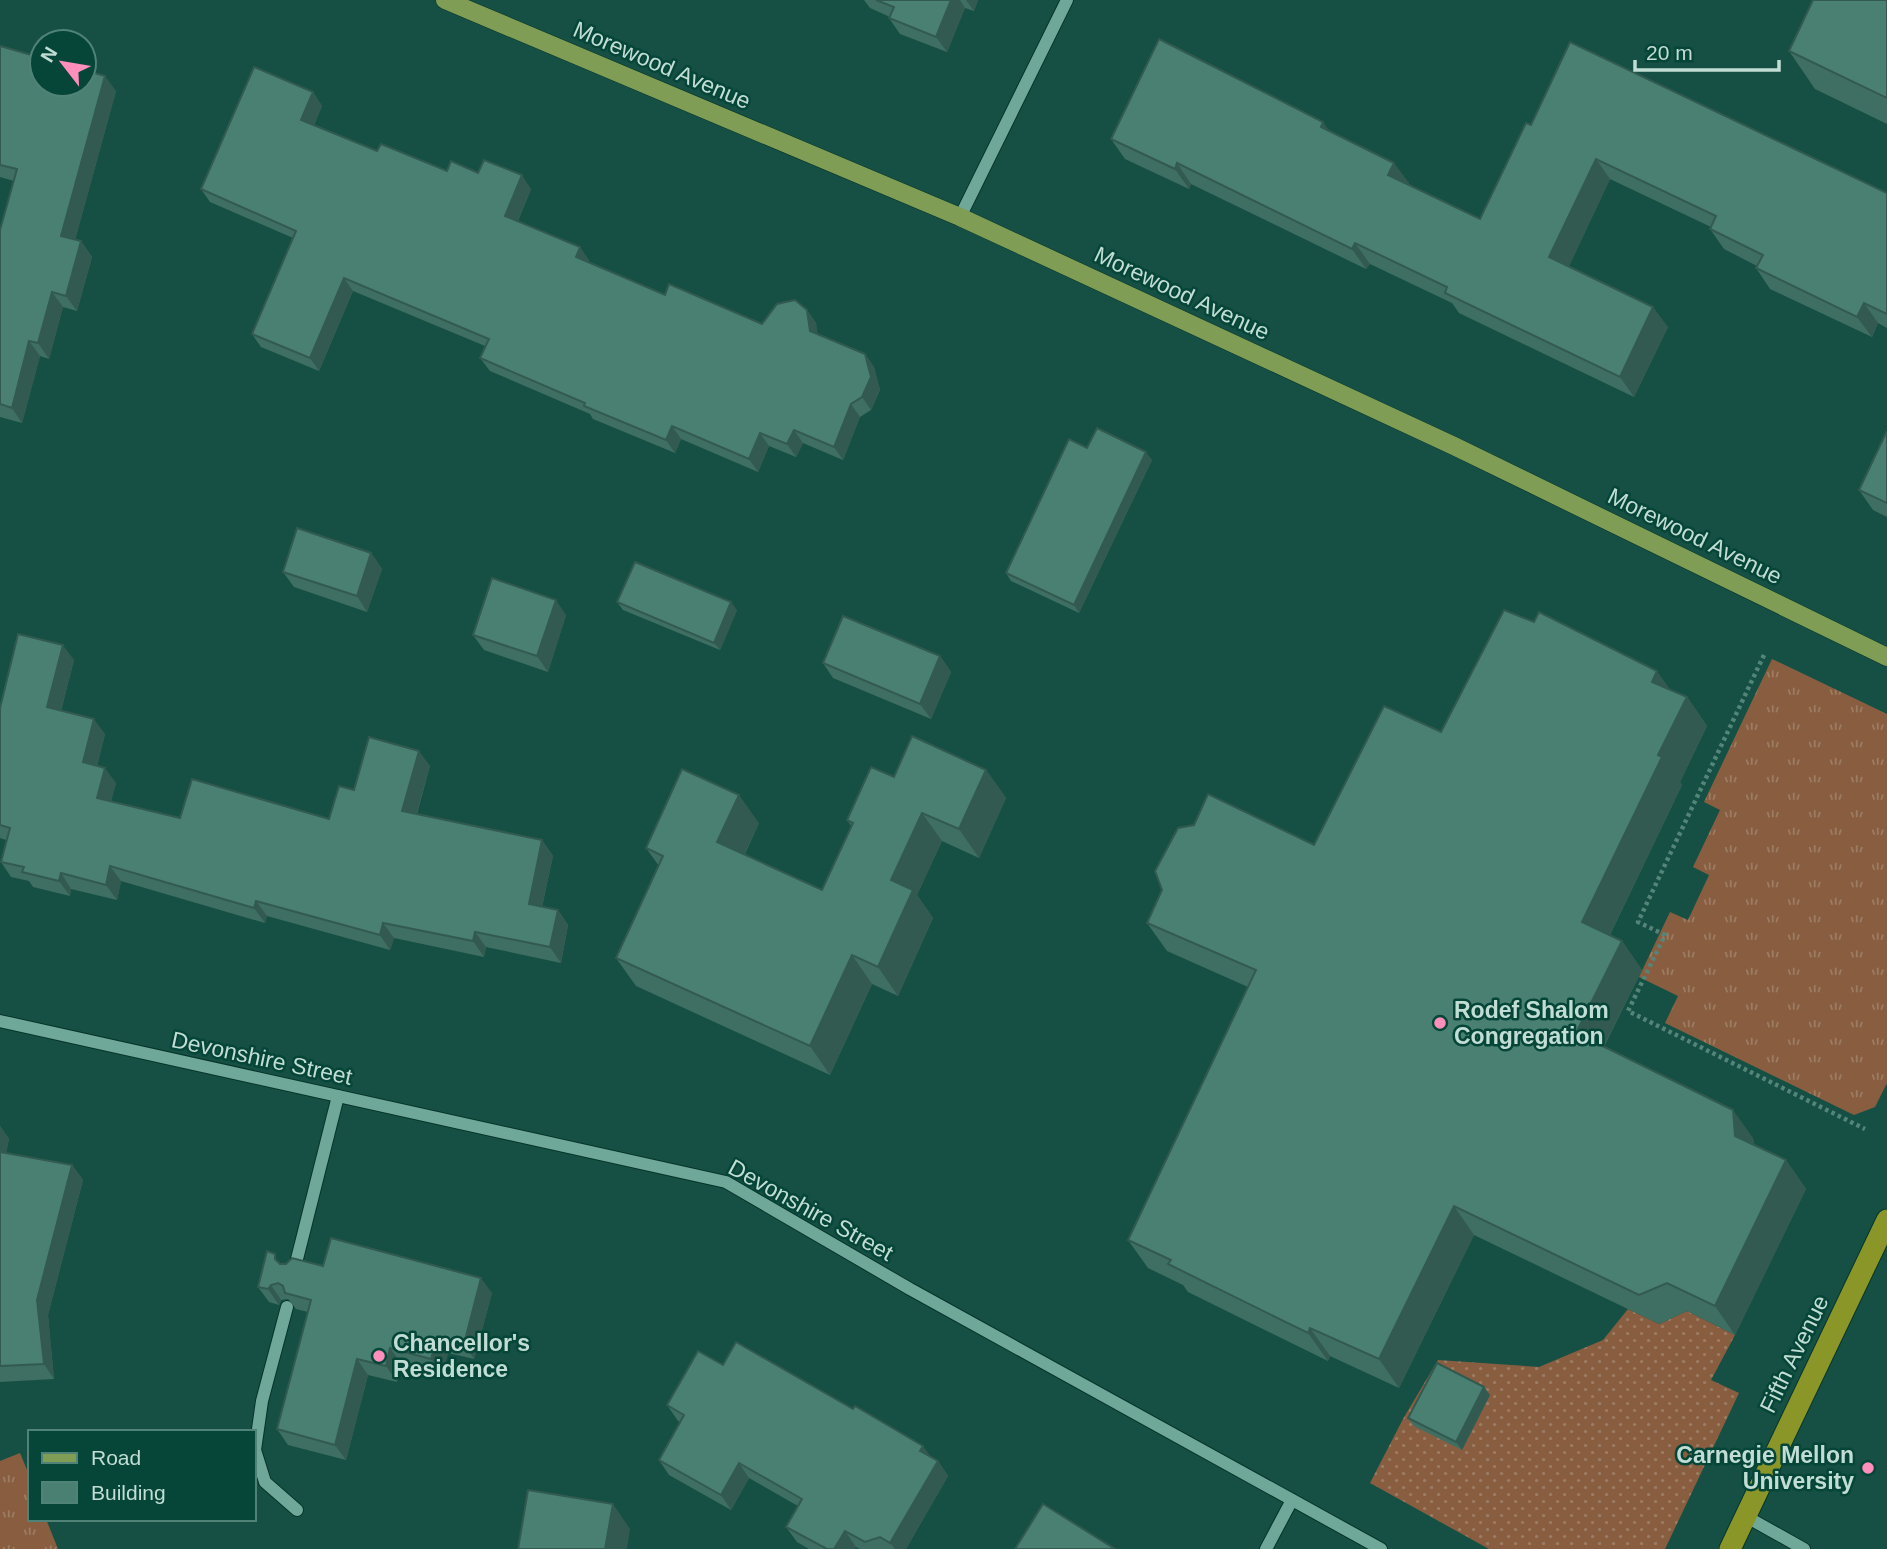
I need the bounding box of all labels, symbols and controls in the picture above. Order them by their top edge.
street label: Morewood Avenue [569,16,755,114]
north arrow [28,28,98,98]
scale bar [1635,28,1778,72]
text: 20 m [1646,41,1693,64]
text: N [36,43,61,66]
street label: Morewood Avenue [1090,241,1274,345]
street label: Morewood Avenue [1604,483,1786,589]
place label: Rodef Shalom Congregation [1454,997,1609,1049]
marker: Rodef Shalom Congregation [1432,1015,1448,1031]
street label: Devonshire Street [169,1026,355,1090]
street label: Devonshire Street [724,1154,898,1266]
street label: Fifth Avenue [1754,1291,1834,1417]
place label: Chancellor's Residence [393,1330,530,1382]
marker: Chancellor's Residence [371,1348,387,1364]
legend [28,1430,256,1521]
place label: Carnegie Mellon University [1676,1442,1854,1494]
text: Road [91,1446,141,1469]
marker: Carnegie Mellon University [1860,1460,1876,1476]
text: Building [91,1481,166,1504]

